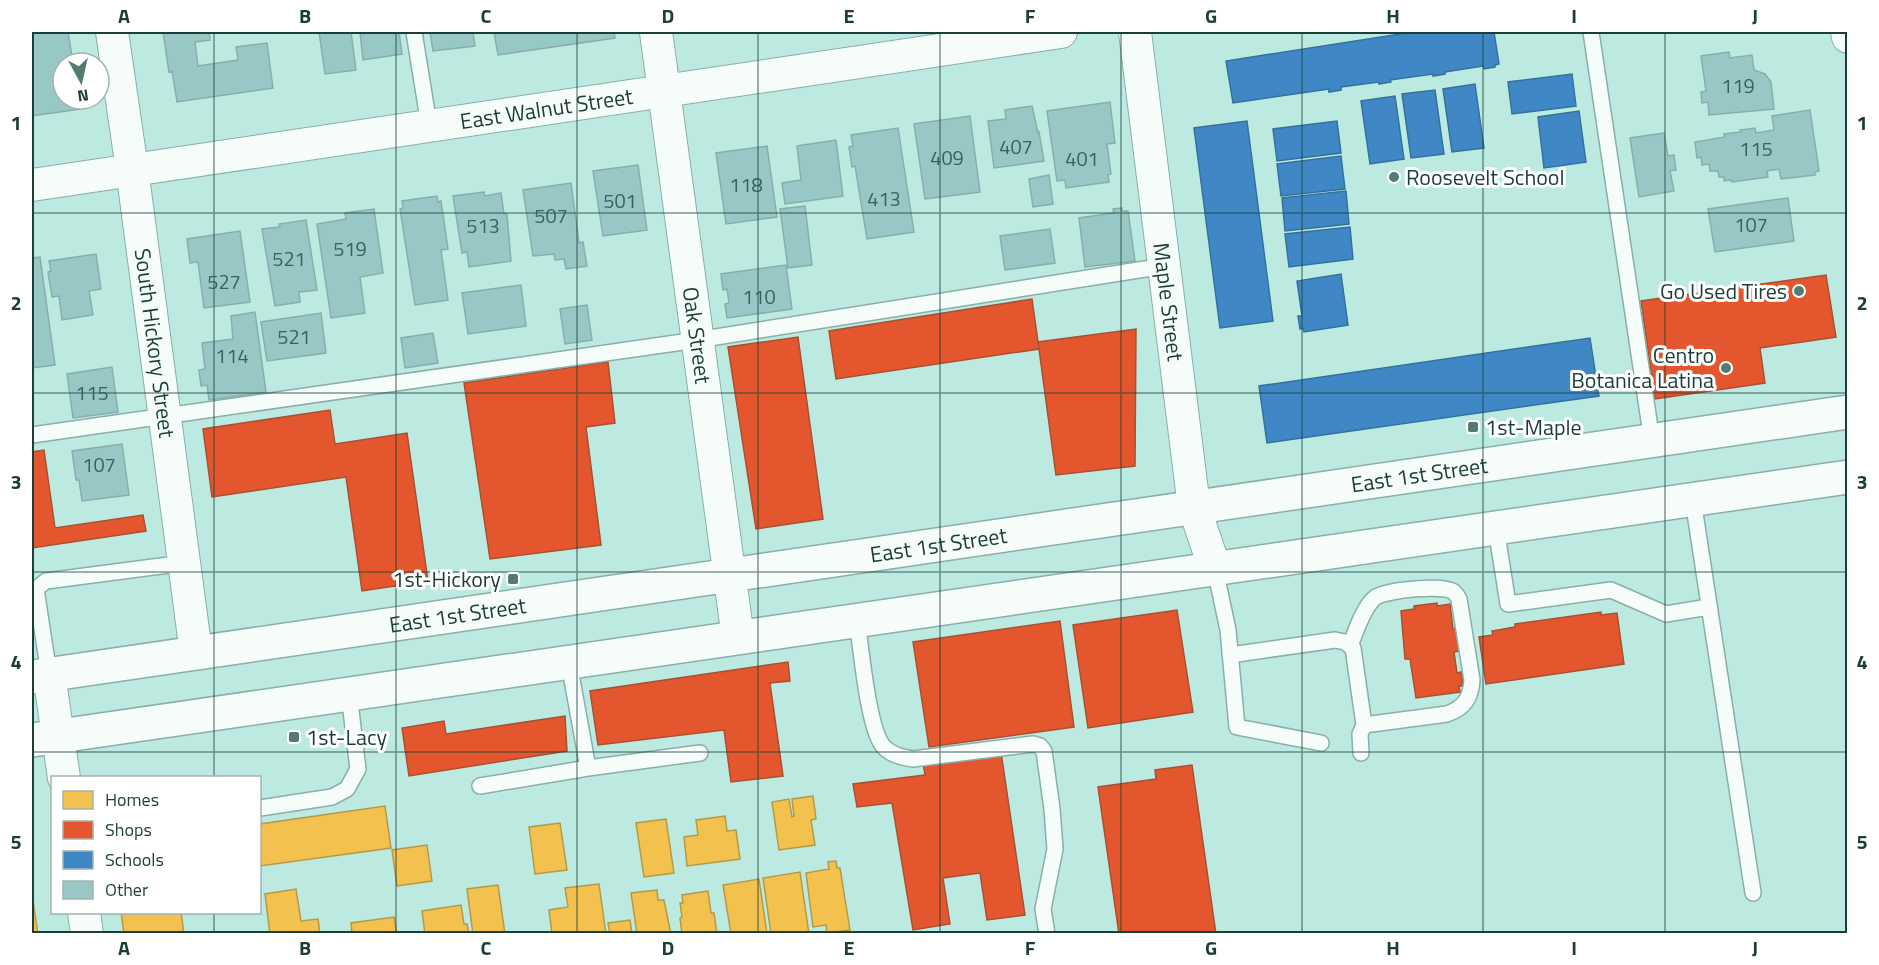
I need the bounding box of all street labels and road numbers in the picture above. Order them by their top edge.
street label: East Walnut Street [458,79,635,138]
street label: Maple Street [1144,241,1193,363]
street label: South Hickory Street [126,246,184,440]
street label: Oak Street [674,285,720,386]
street label: East 1st Street [1349,448,1490,501]
street label: East 1st Street [868,518,1009,572]
street label: East 1st Street [387,588,528,642]

